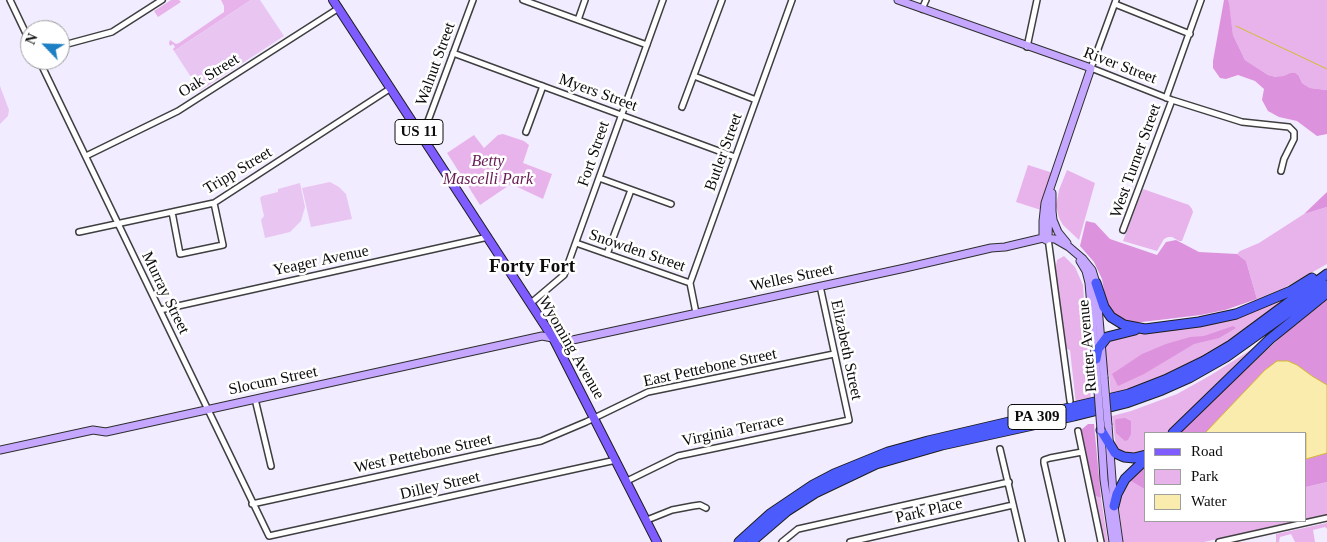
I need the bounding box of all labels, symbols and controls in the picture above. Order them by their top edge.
north arrow [20,20,70,70]
street label: Walnut Street [412,20,460,108]
text: N [23,31,41,47]
street label: River Street [1081,43,1159,89]
street label: Oak Street [175,50,243,102]
street label: Myers Street [556,70,640,116]
street label: West Turner Street [1106,101,1166,221]
street label: Butler Street [701,111,747,193]
street label: Fort Street [574,119,614,189]
road number: US 11 [395,120,443,144]
street label: Tripp Street [200,143,276,199]
park label: Betty Mascelli Park [443,152,533,190]
street label: Snowden Street [586,226,688,276]
street label: Yeager Avenue [271,242,371,280]
street label: Murray Street [137,249,193,337]
district label: Forty Fort [489,256,575,278]
street label: Welles Street [749,260,835,296]
street label: Wyoming Avenue [534,293,608,403]
street label: Elizabeth Street [826,298,866,402]
street label: Rutter Avenue [1074,299,1102,393]
street label: East Pettebone Street [642,344,778,392]
street label: Slocum Street [227,362,319,400]
road number: PA 309 [1008,404,1066,430]
street label: Virginia Terrace [680,411,786,451]
street label: West Pettebone Street [353,430,493,478]
legend [1144,432,1307,522]
text: Road [1191,443,1223,459]
street label: Dilley Street [398,468,482,504]
text: Park [1191,468,1219,484]
text: Water [1191,493,1226,509]
street label: Park Place [894,494,964,528]

